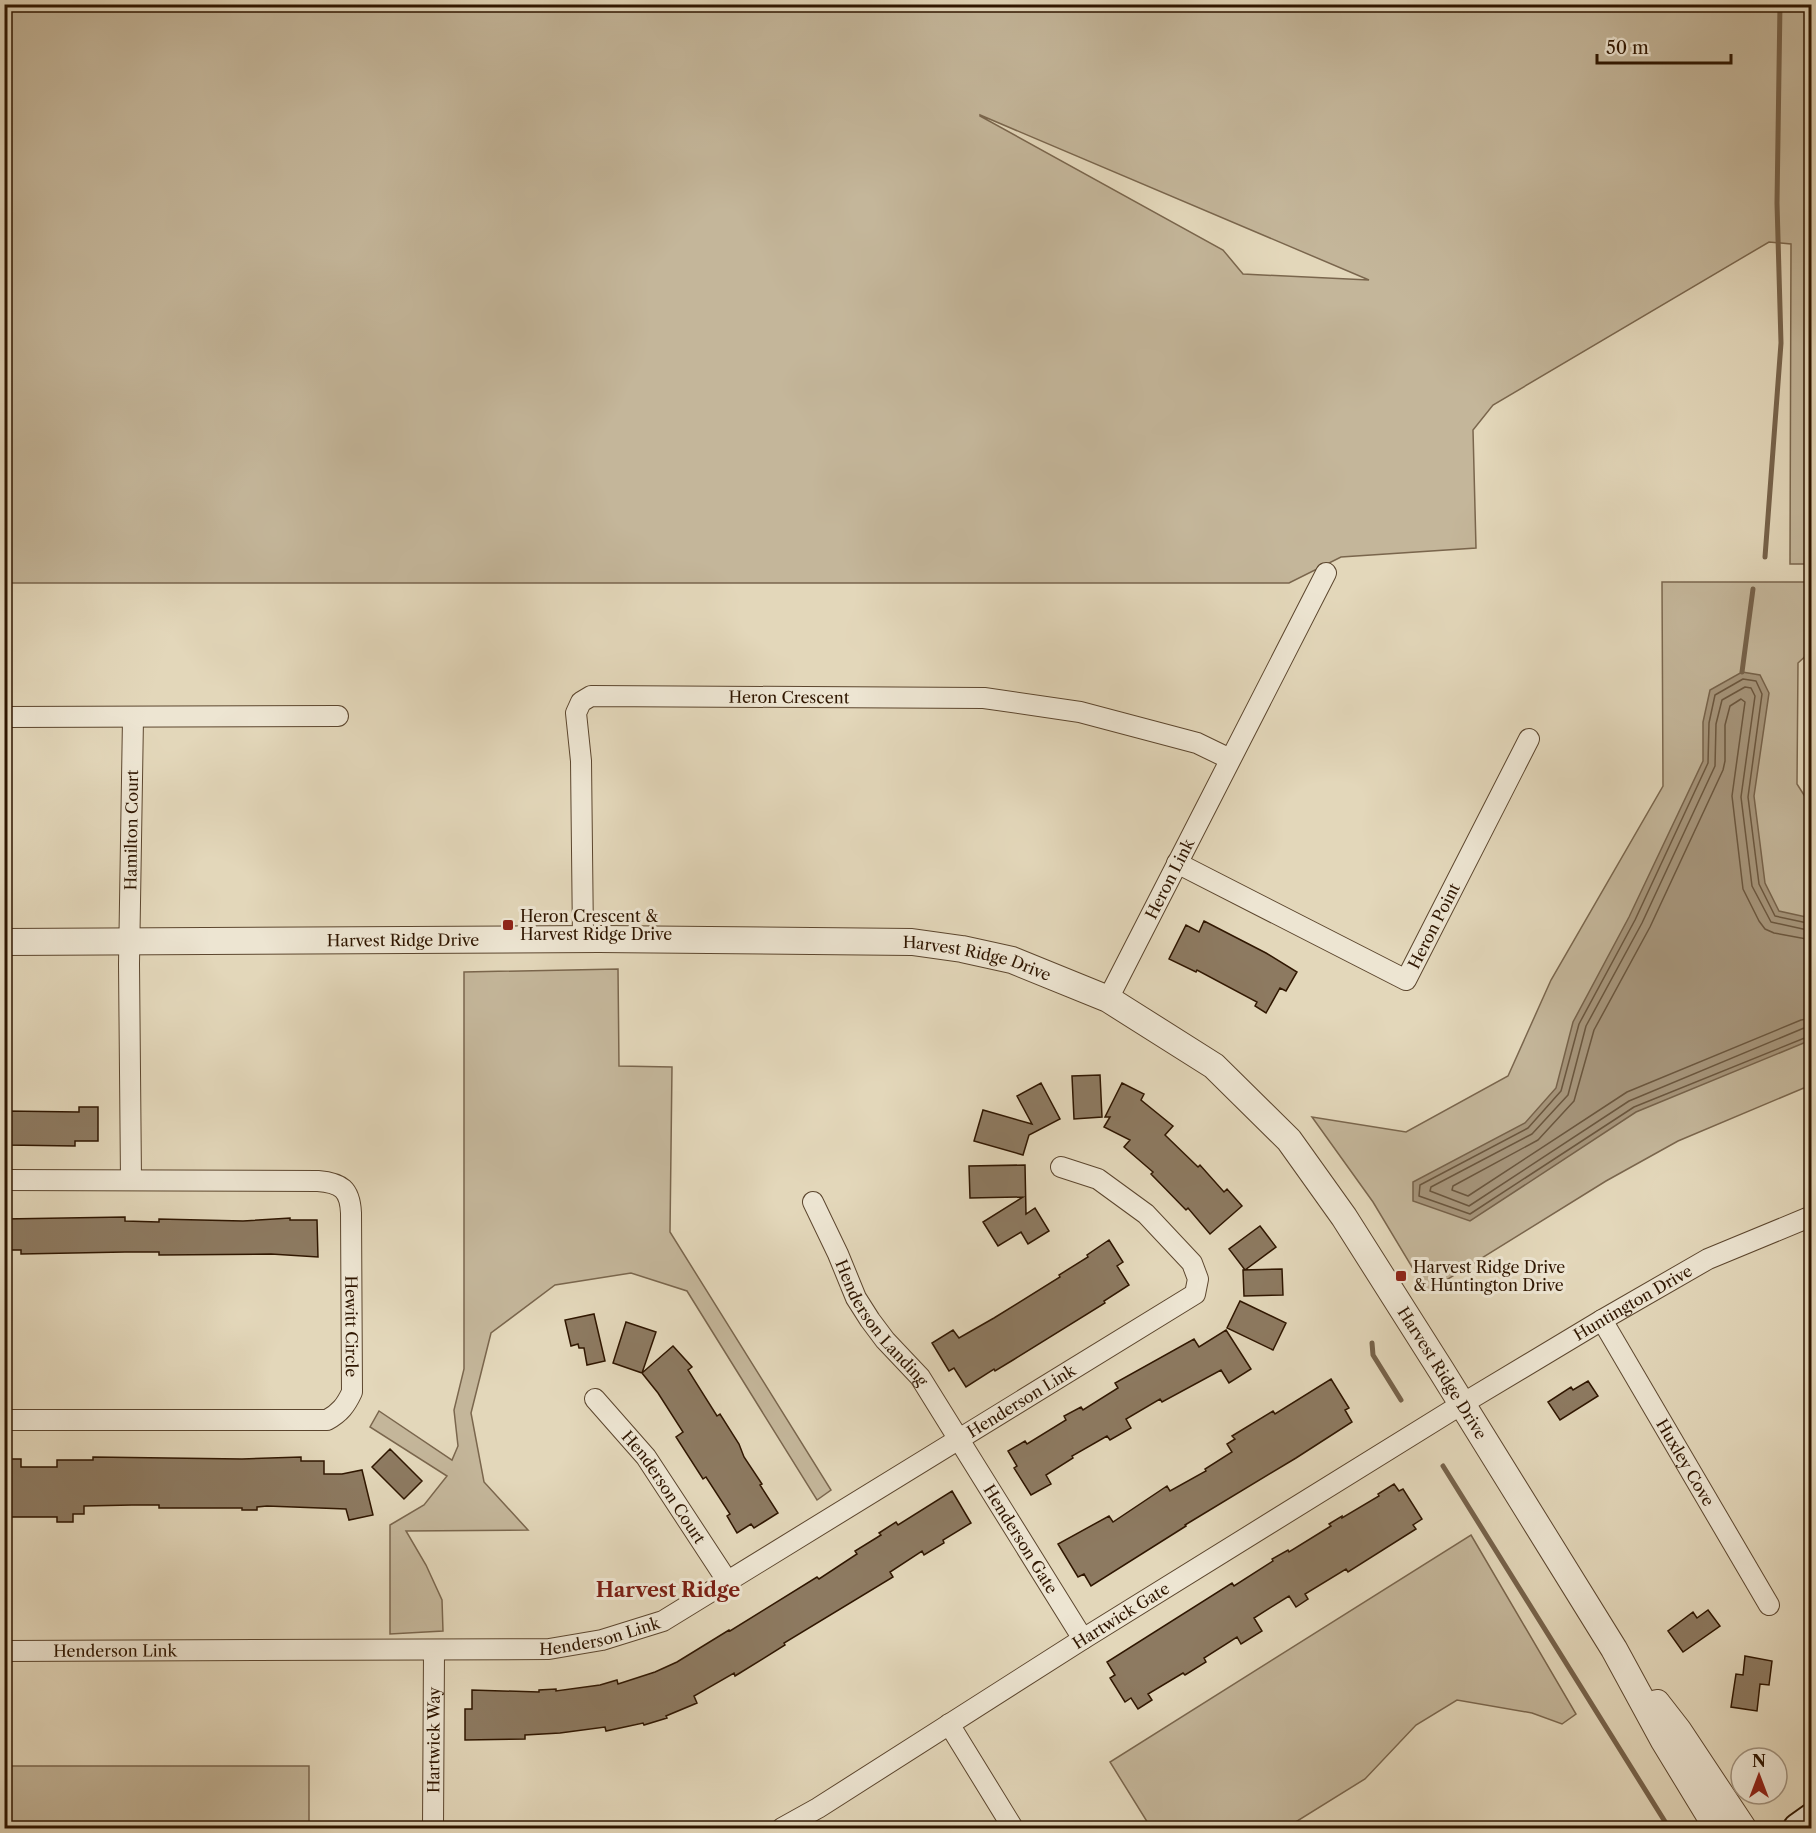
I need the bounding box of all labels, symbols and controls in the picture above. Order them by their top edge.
scale bar [1597,27,1730,65]
text: 50 m [1606,37,1649,59]
street label: Heron Crescent [729,687,850,707]
street label: Hamilton Court [120,769,142,891]
street label: Heron Link [1141,835,1199,922]
street label: Heron Point [1403,879,1464,972]
place label: Heron Crescent & Harvest Ridge Drive [520,906,672,944]
marker: Heron Crescent & Harvest Ridge Drive [501,918,515,932]
street label: Harvest Ridge Drive [327,930,479,950]
street label: Harvest Ridge Drive [903,932,1054,985]
street label: Henderson Landing [831,1257,933,1390]
place label: Harvest Ridge Drive & Huntington Drive [1413,1257,1565,1295]
street label: Huntington Drive [1570,1260,1696,1345]
marker: Harvest Ridge Drive & Huntington Drive [1394,1269,1408,1283]
street label: Hewitt Circle [341,1275,362,1377]
street label: Harvest Ridge Drive [1393,1303,1491,1443]
street label: Henderson Link [963,1360,1080,1442]
street label: Huxley Cove [1652,1415,1719,1510]
street label: Henderson Court [617,1426,710,1548]
street label: Henderson Gate [979,1481,1062,1597]
district label: Harvest Ridge [596,1578,740,1602]
street label: Hartwick Gate [1069,1578,1173,1653]
street label: Henderson Link [539,1612,663,1659]
street label: Henderson Link [53,1640,178,1661]
street label: Hartwick Way [423,1686,444,1793]
north arrow [1729,1746,1789,1806]
text: N [1752,1751,1766,1771]

